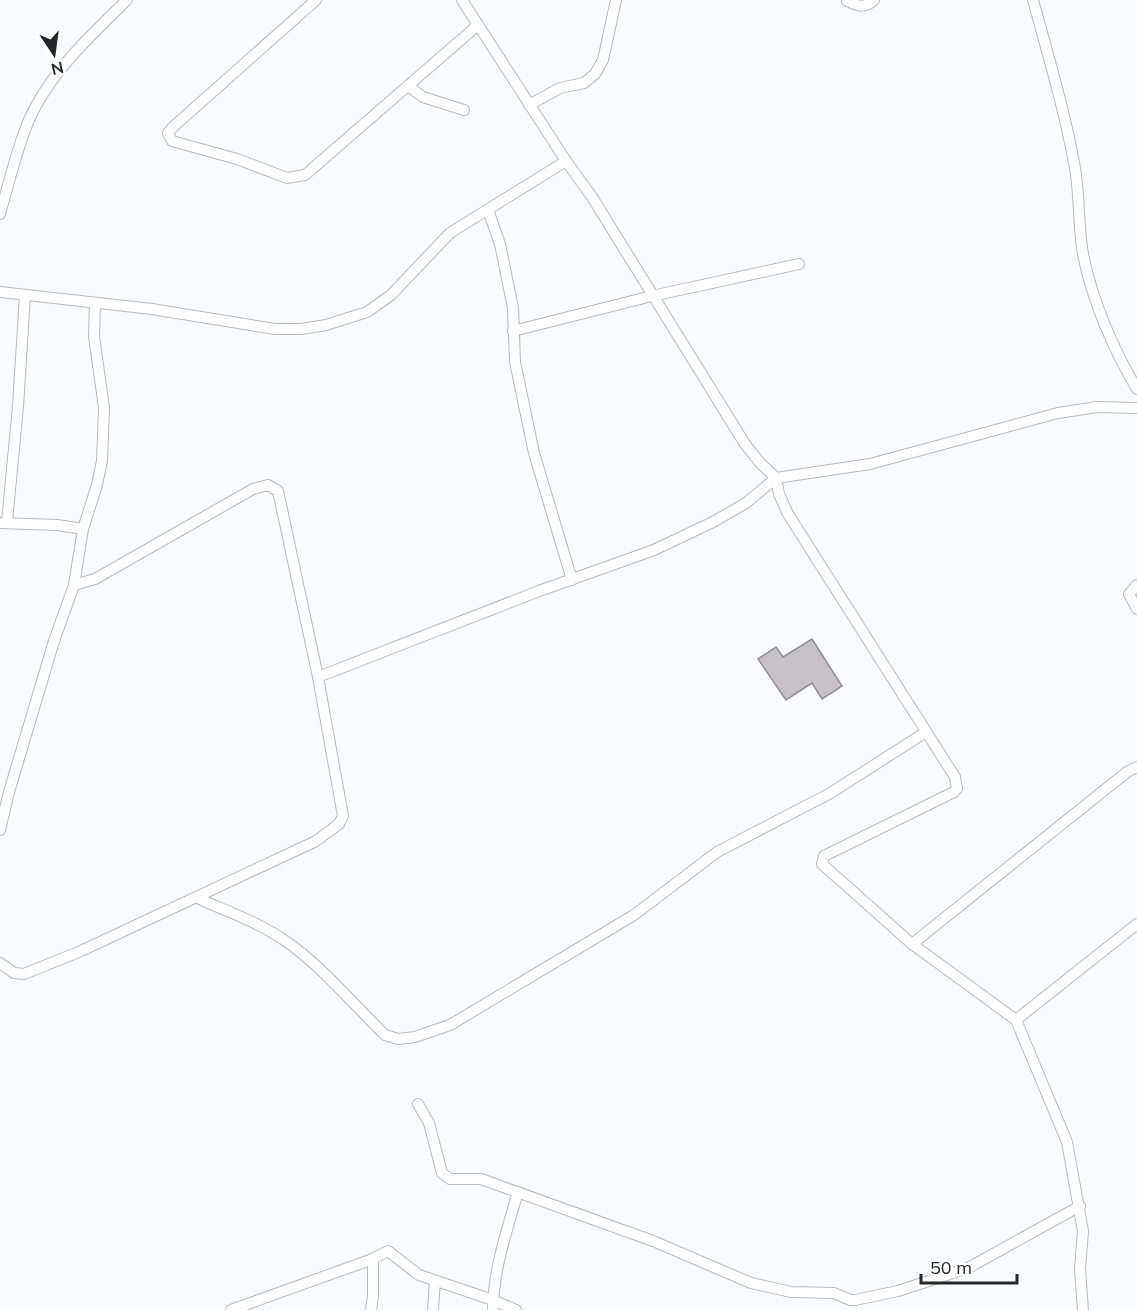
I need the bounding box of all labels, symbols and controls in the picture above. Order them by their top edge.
north arrow [24,24,84,84]
text: N [49,58,66,80]
scale bar [921,1247,1017,1285]
text: 50 m [930,1256,972,1279]

